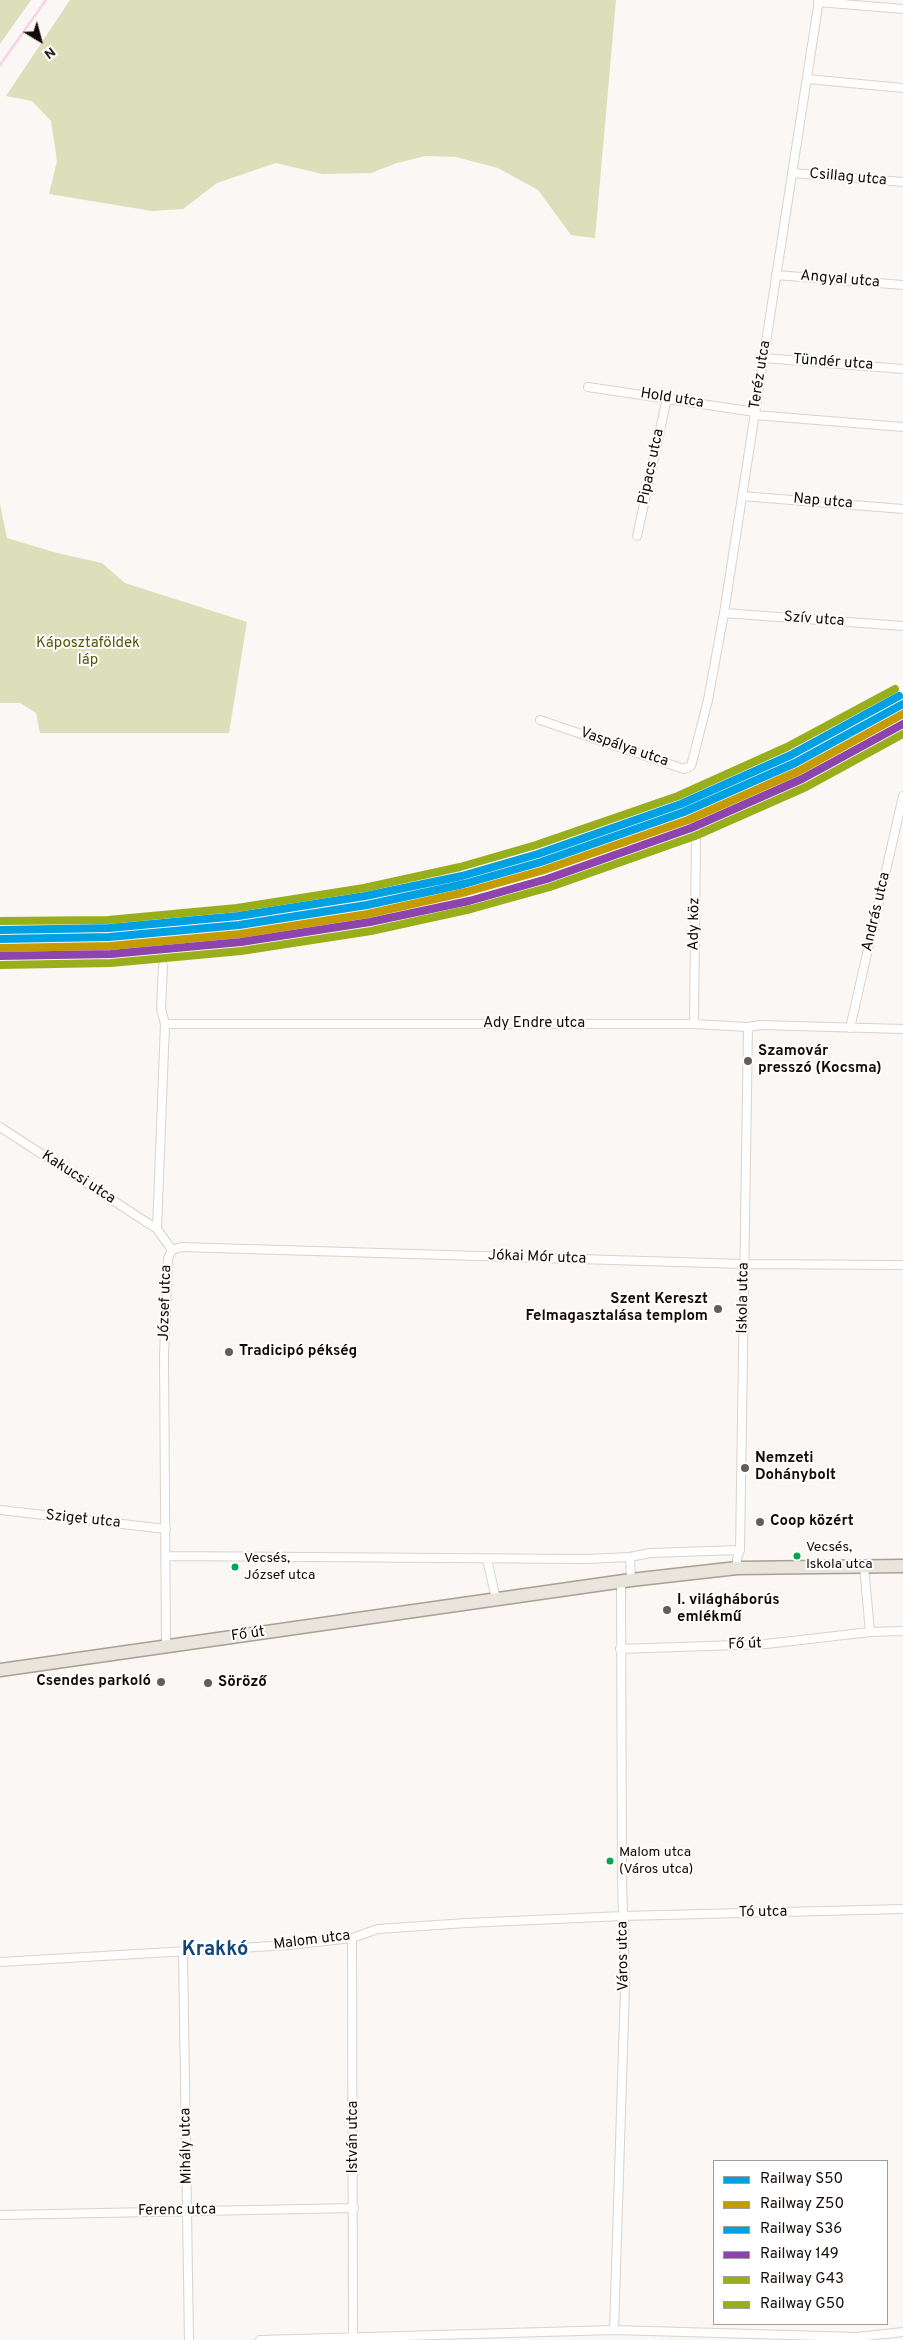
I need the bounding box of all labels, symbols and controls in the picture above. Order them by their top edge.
north arrow [15,15,65,65]
text: N [40,43,58,62]
street label: Csillag utca [809,166,887,190]
street label: Angyal utca [800,268,880,292]
street label: Teréz utca [747,339,775,411]
street label: Tündér utca [792,351,874,375]
street label: Hold utca [639,385,705,413]
street label: Pipacs utca [635,427,669,507]
street label: Nap utca [793,490,853,514]
street label: Szív utca [783,609,845,631]
park label: Káposztaföldek láp [36,635,140,670]
street label: Vaspálya utca [577,724,671,772]
street label: András utca [859,871,895,953]
street label: Ady köz [686,897,704,951]
street label: Ady Endre utca [483,1015,585,1033]
place label: Szamovár presszó (Kocsma) [758,1043,882,1078]
marker: Szamovár presszó (Kocsma) [742,1055,754,1067]
street label: Kakucsi utca [38,1147,118,1209]
street label: Jókai Mór utca [488,1247,586,1269]
street label: Iskola utca [734,1262,754,1334]
street label: József utca [156,1265,176,1341]
place label: Szent Kereszt Felmagasztalása templom [526,1291,708,1326]
marker: Szent Kereszt Felmagasztalása templom [712,1303,724,1315]
place label: Tradicipó pékség [239,1343,357,1361]
marker: Tradicipó pékség [223,1346,235,1358]
place label: Nemzeti Dohánybolt [755,1450,836,1485]
marker: Nemzeti Dohánybolt [739,1462,751,1474]
street label: Sziget utca [45,1507,121,1533]
place label: Coop közért [770,1513,854,1531]
marker: Coop közért [754,1516,766,1528]
place label: Vecsés, Iskola utca [806,1540,873,1572]
place label: Vecsés, József utca [244,1551,315,1584]
marker: Vecsés, Iskola utca [792,1551,802,1561]
marker: Vecsés, József utca [230,1562,240,1572]
place label: I. világháborús emlékmű [677,1592,780,1627]
marker: I. világháborús emlékmű [661,1604,673,1616]
street label: Fő út [230,1624,266,1646]
street label: Fő út [728,1635,762,1655]
place label: Csendes parkoló [36,1673,151,1691]
place label: Söröző [218,1674,267,1692]
marker: Csendes parkoló [155,1676,167,1688]
marker: Söröző [202,1677,214,1689]
place label: Malom utca (Város utca) [619,1845,693,1878]
marker: Malom utca (Város utca) [605,1856,615,1866]
street label: Tó utca [739,1904,787,1922]
street label: Város utca [614,1921,634,1991]
street label: Malom utca [273,1927,351,1955]
district label: Krakkó [182,1939,248,1963]
street label: István utca [345,2101,363,2173]
street label: Mihály utca [177,2107,197,2185]
legend [713,2160,888,2325]
text: Railway S50 [760,2170,843,2189]
text: Railway Z50 [760,2195,844,2214]
street label: Ferenc utca [138,2201,216,2221]
text: Railway S36 [760,2220,842,2239]
text: Railway 149 [760,2245,839,2264]
text: Railway G43 [760,2270,844,2289]
text: Railway G50 [760,2295,845,2314]

